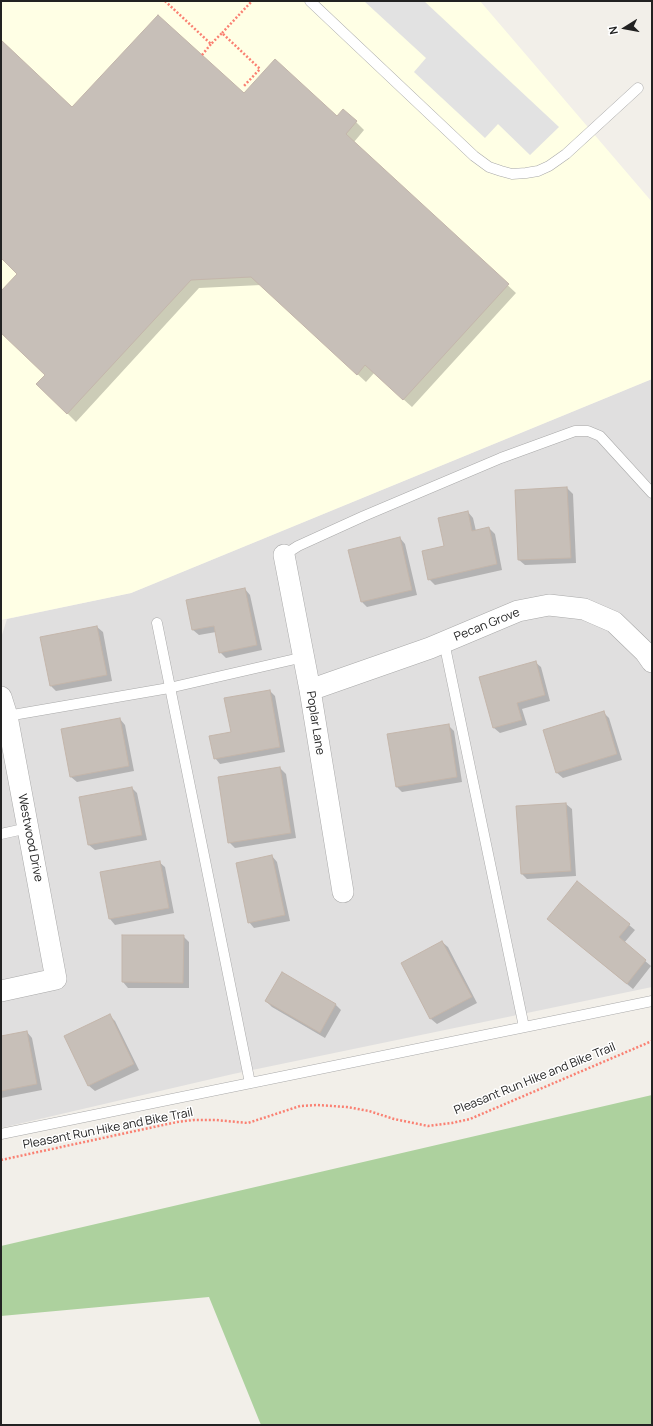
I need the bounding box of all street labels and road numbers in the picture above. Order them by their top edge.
street label: Pecan Grove [452,605,522,645]
street label: Poplar Lane [303,690,327,756]
street label: Westwood Drive [14,793,46,883]
street label: Pleasant Run Hike and Bike Trail [452,1040,618,1118]
street label: Pleasant Run Hike and Bike Trail [22,1105,194,1153]

